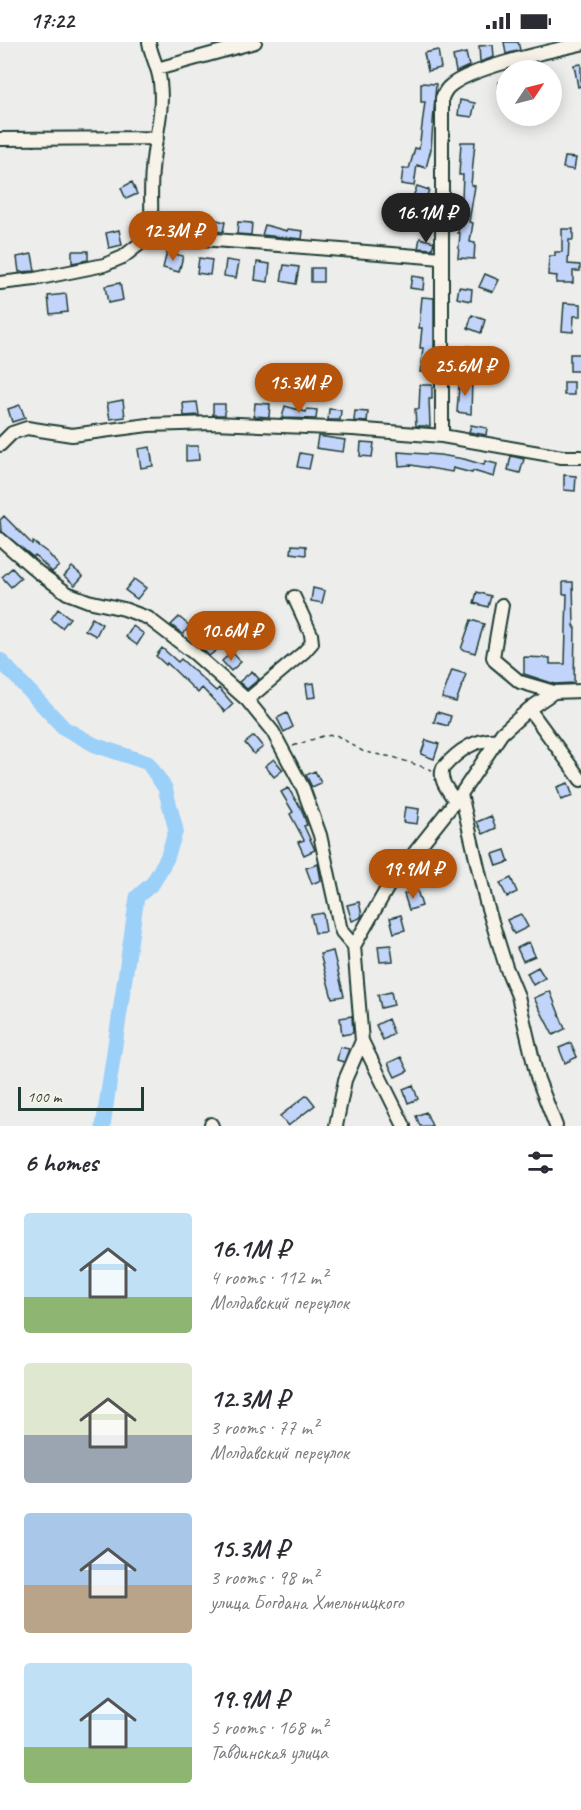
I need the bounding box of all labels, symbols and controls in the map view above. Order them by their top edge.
text: 17:22 [30,7,74,35]
north arrow [496,60,562,126]
map controls [496,60,562,126]
pin: 16.1M ₽ [371,193,481,244]
text: 16.1M ₽ [395,200,457,225]
pin: 12.3M ₽ [118,211,228,262]
text: 12.3M ₽ [143,218,203,243]
pin: 25.6M ₽ [410,346,520,397]
text: 25.6M ₽ [435,353,495,378]
pin: 15.3M ₽ [244,363,354,414]
text: 15.3M ₽ [269,370,329,395]
pin: 10.6M ₽ [176,611,286,662]
text: 10.6M ₽ [200,618,262,643]
pin: 19.9M ₽ [358,849,468,900]
text: 19.9M ₽ [383,856,443,881]
scale bar [18,1084,144,1112]
text: 100 m [27,1087,61,1107]
text: 6 homes [24,1146,98,1179]
icon: filters [524,1146,557,1179]
text: 16.1M ₽ [210,1232,289,1265]
icon: home [72,1237,144,1309]
text: 4 rooms · 112 m² [210,1265,327,1290]
text: Молдавский переулок [210,1290,349,1315]
text: 12.3M ₽ [210,1382,289,1415]
icon: home [72,1387,144,1459]
text: 3 rooms · 77 m² [210,1415,318,1440]
text: Молдавский переулок [210,1440,349,1465]
text: 15.3M ₽ [210,1532,289,1565]
icon: home [72,1537,144,1609]
text: 3 rooms · 98 m² [210,1565,318,1590]
text: улица Богдана Хмельницкого [210,1590,404,1615]
text: 19.9M ₽ [210,1682,288,1715]
icon: home [72,1687,144,1759]
text: 5 rooms · 168 m² [210,1715,327,1740]
text: Тавдинская улица [210,1740,328,1765]

